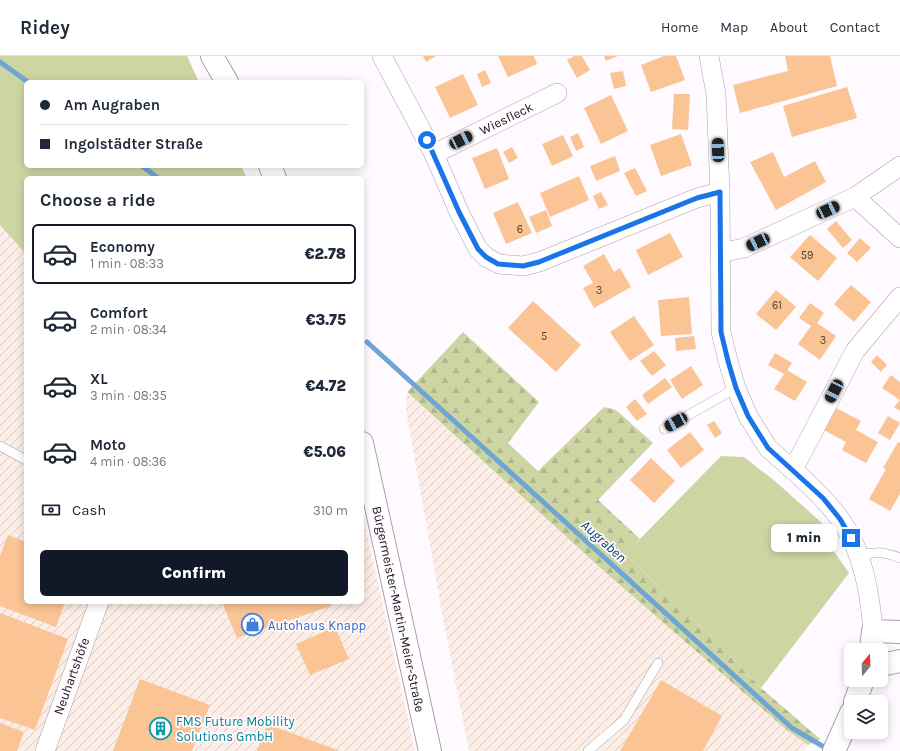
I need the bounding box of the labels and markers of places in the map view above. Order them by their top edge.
shop icon: Autohaus Knapp [240,612,266,638]
place label: Autohaus Knapp [268,618,366,633]
place label: FMS Future Mobility Solutions GmbH [176,714,295,744]
building icon: FMS Future Mobility Solutions GmbH [148,715,174,741]

